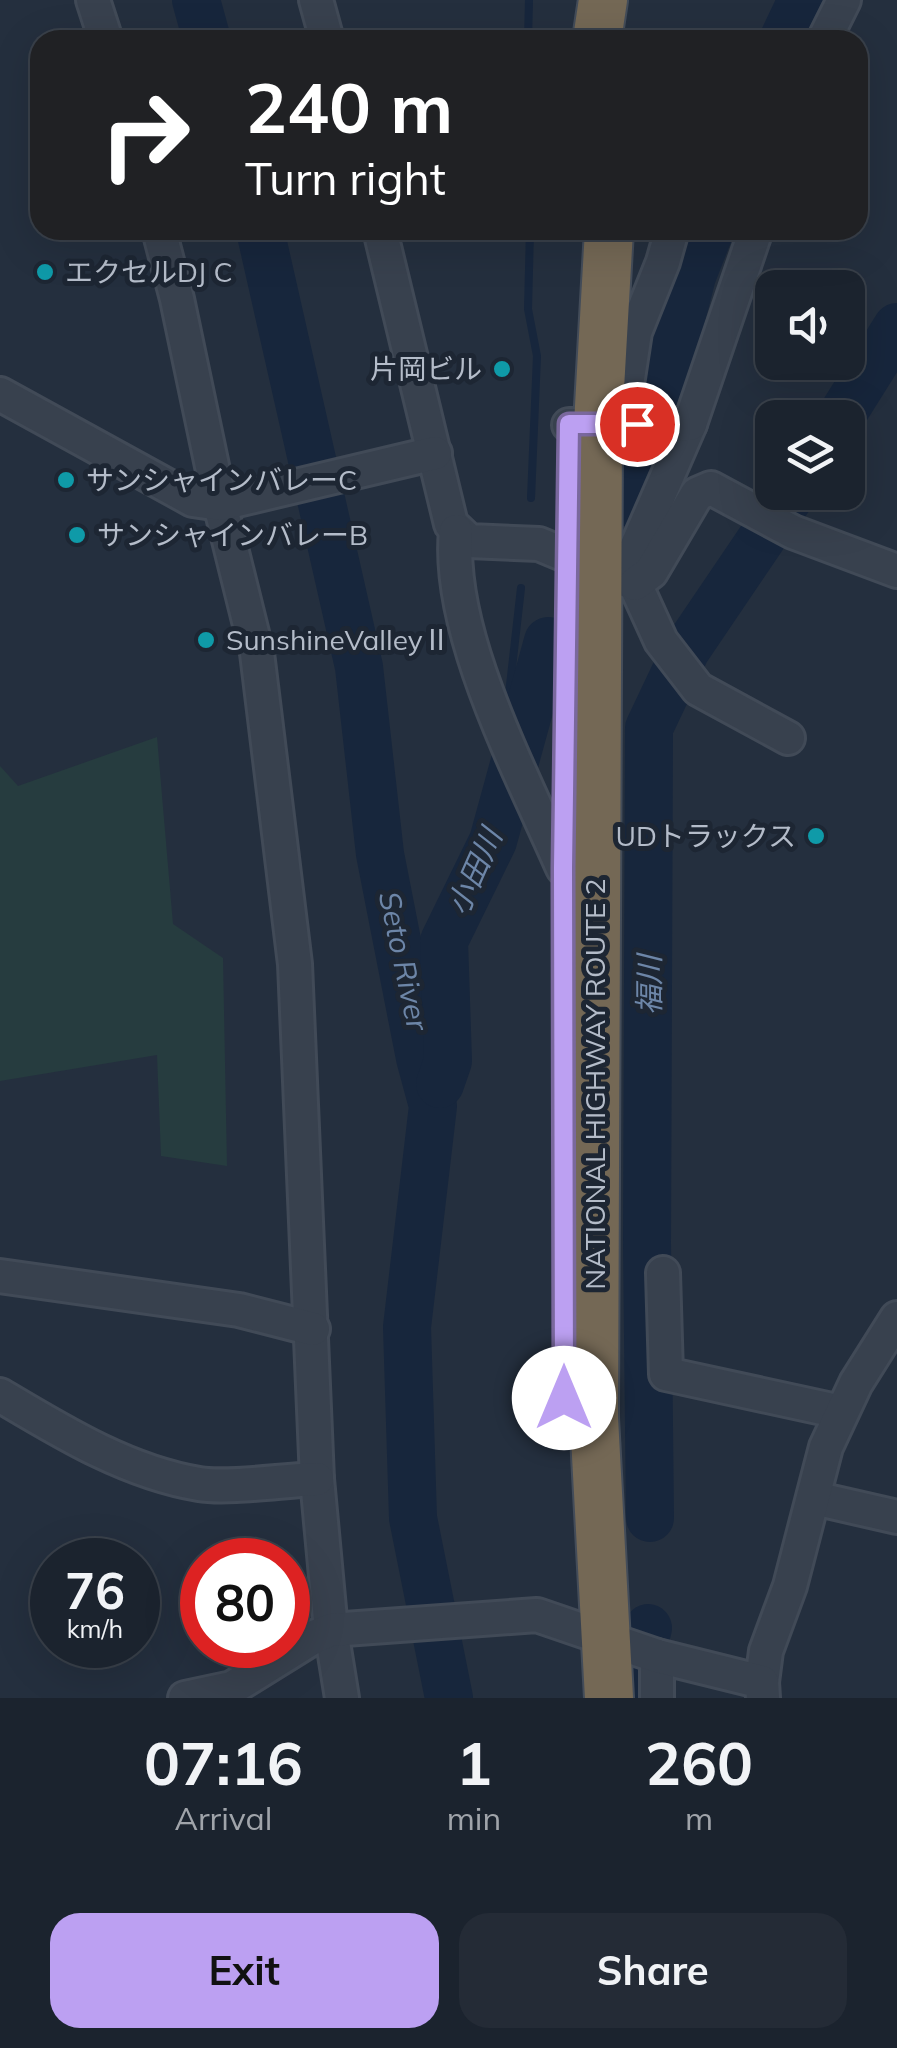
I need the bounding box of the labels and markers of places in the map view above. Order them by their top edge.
place label: エクセルDJ C [65,254,233,289]
marker: エクセルDJ C [34,261,56,283]
place label: 片岡ビル [370,351,482,386]
marker: 片岡ビル [491,358,513,380]
pin [595,382,680,467]
place label: サンシャインバレーC [86,462,357,497]
marker: サンシャインバレーC [55,469,77,491]
place label: サンシャインバレーB [97,517,368,552]
marker: サンシャインバレーB [66,524,88,546]
place label: SunshineValleyⅡ [226,622,451,657]
marker: SunshineValleyⅡ [195,629,217,651]
place label: UDトラックス [615,818,796,853]
marker: UDトラックス [805,825,827,847]

